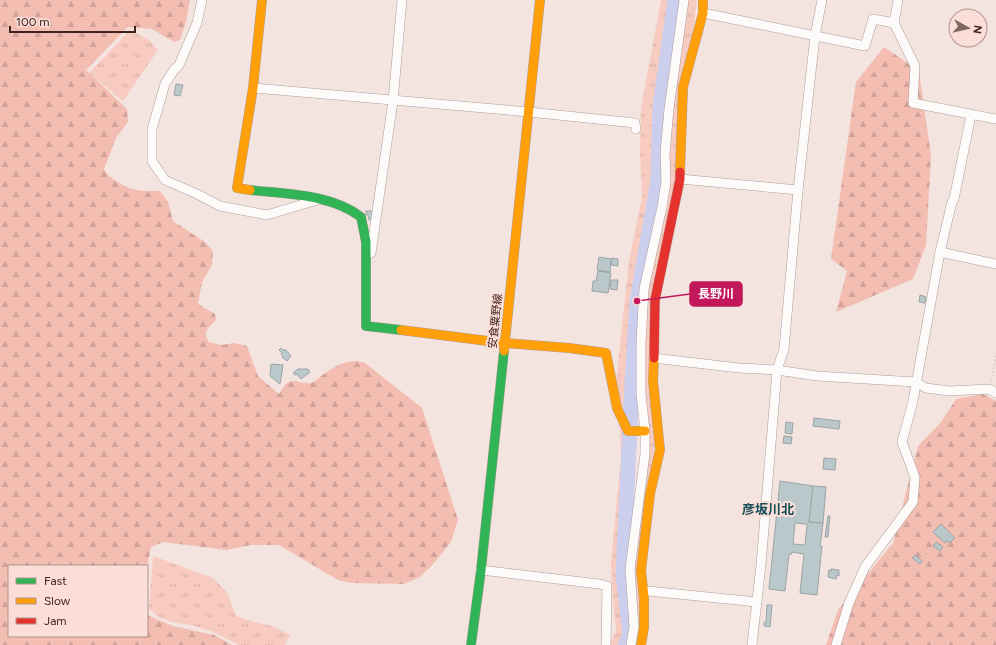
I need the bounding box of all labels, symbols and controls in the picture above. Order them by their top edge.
scale bar [10,8,135,34]
north arrow [948,8,988,48]
text: 100 m [16,15,50,29]
text: N [970,24,984,34]
callout: 長野川 [690,282,742,306]
text: 長野川 [698,287,734,301]
street label: 安食粟野線 [486,293,505,349]
district label: 彦坂川北 [742,502,794,517]
legend [8,565,148,637]
text: Fast [44,574,67,588]
text: Slow [44,594,71,608]
text: Jam [44,614,67,628]

